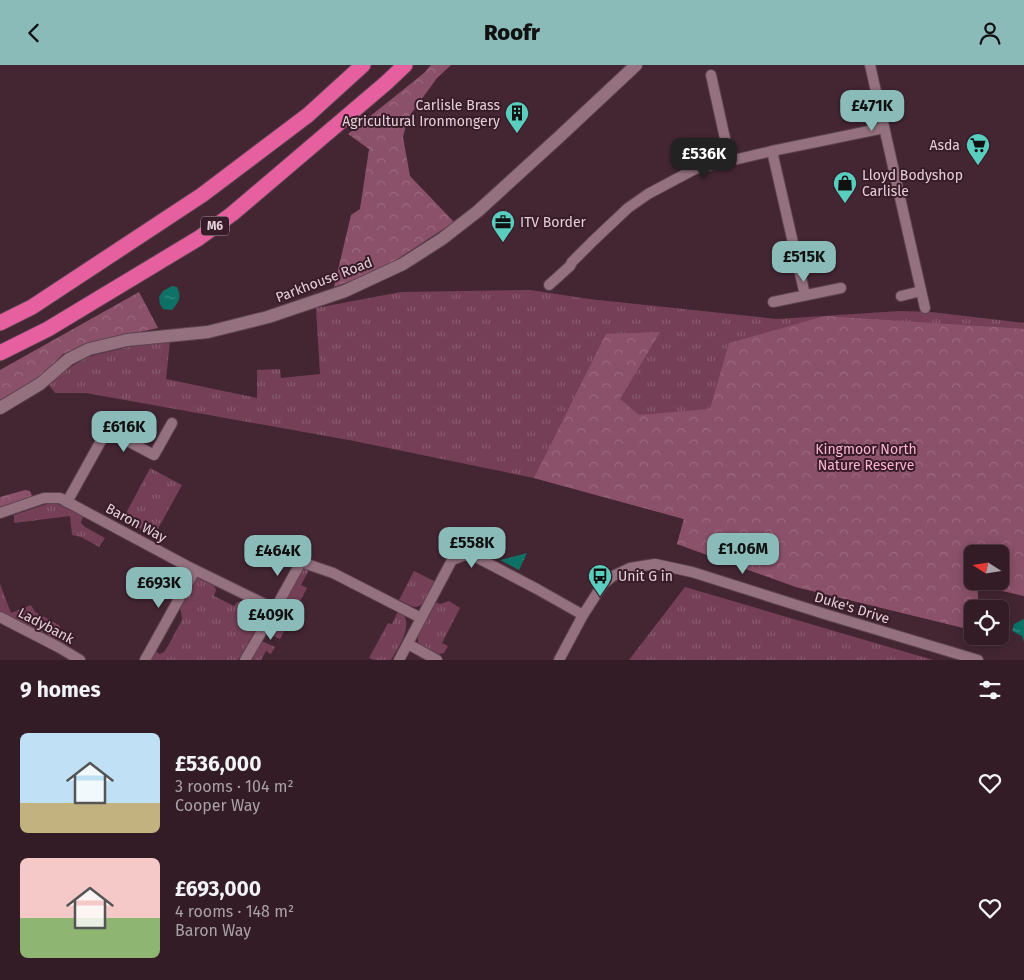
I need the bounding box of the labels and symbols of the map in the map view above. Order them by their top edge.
pin: £471K [837,89,907,132]
place label: Carlisle Brass Agricultural Ironmongery [342,97,500,130]
building icon: Carlisle Brass Agricultural Ironmongery [504,100,530,134]
supermarket icon: Asda [965,132,991,166]
pin: £536K [669,137,739,180]
place label: Asda [929,137,960,154]
place label: Lloyd Bodyshop Carlisle [862,167,963,200]
shop icon: Lloyd Bodyshop Carlisle [832,170,858,204]
office icon: ITV Border [490,209,516,243]
place label: ITV Border [520,214,587,231]
road number: M6 [201,217,229,235]
pin: £515K [769,241,839,283]
street label: Parkhouse Road [273,254,375,306]
pin: £616K [89,411,159,453]
park label: Kingmoor North Nature Reserve [815,441,917,474]
street label: Baron Way [103,500,170,546]
pin: £558K [437,527,507,569]
pin: £1.06M [702,533,784,575]
pin: £464K [243,535,313,577]
north arrow [964,545,1009,590]
bus stop icon: Unit G in [587,563,613,597]
pin: £693K [124,567,194,609]
place label: Unit G in [618,568,673,585]
street label: Duke's Drive [812,589,892,627]
pin: £409K [236,599,306,641]
street label: Ladybank [15,604,78,648]

